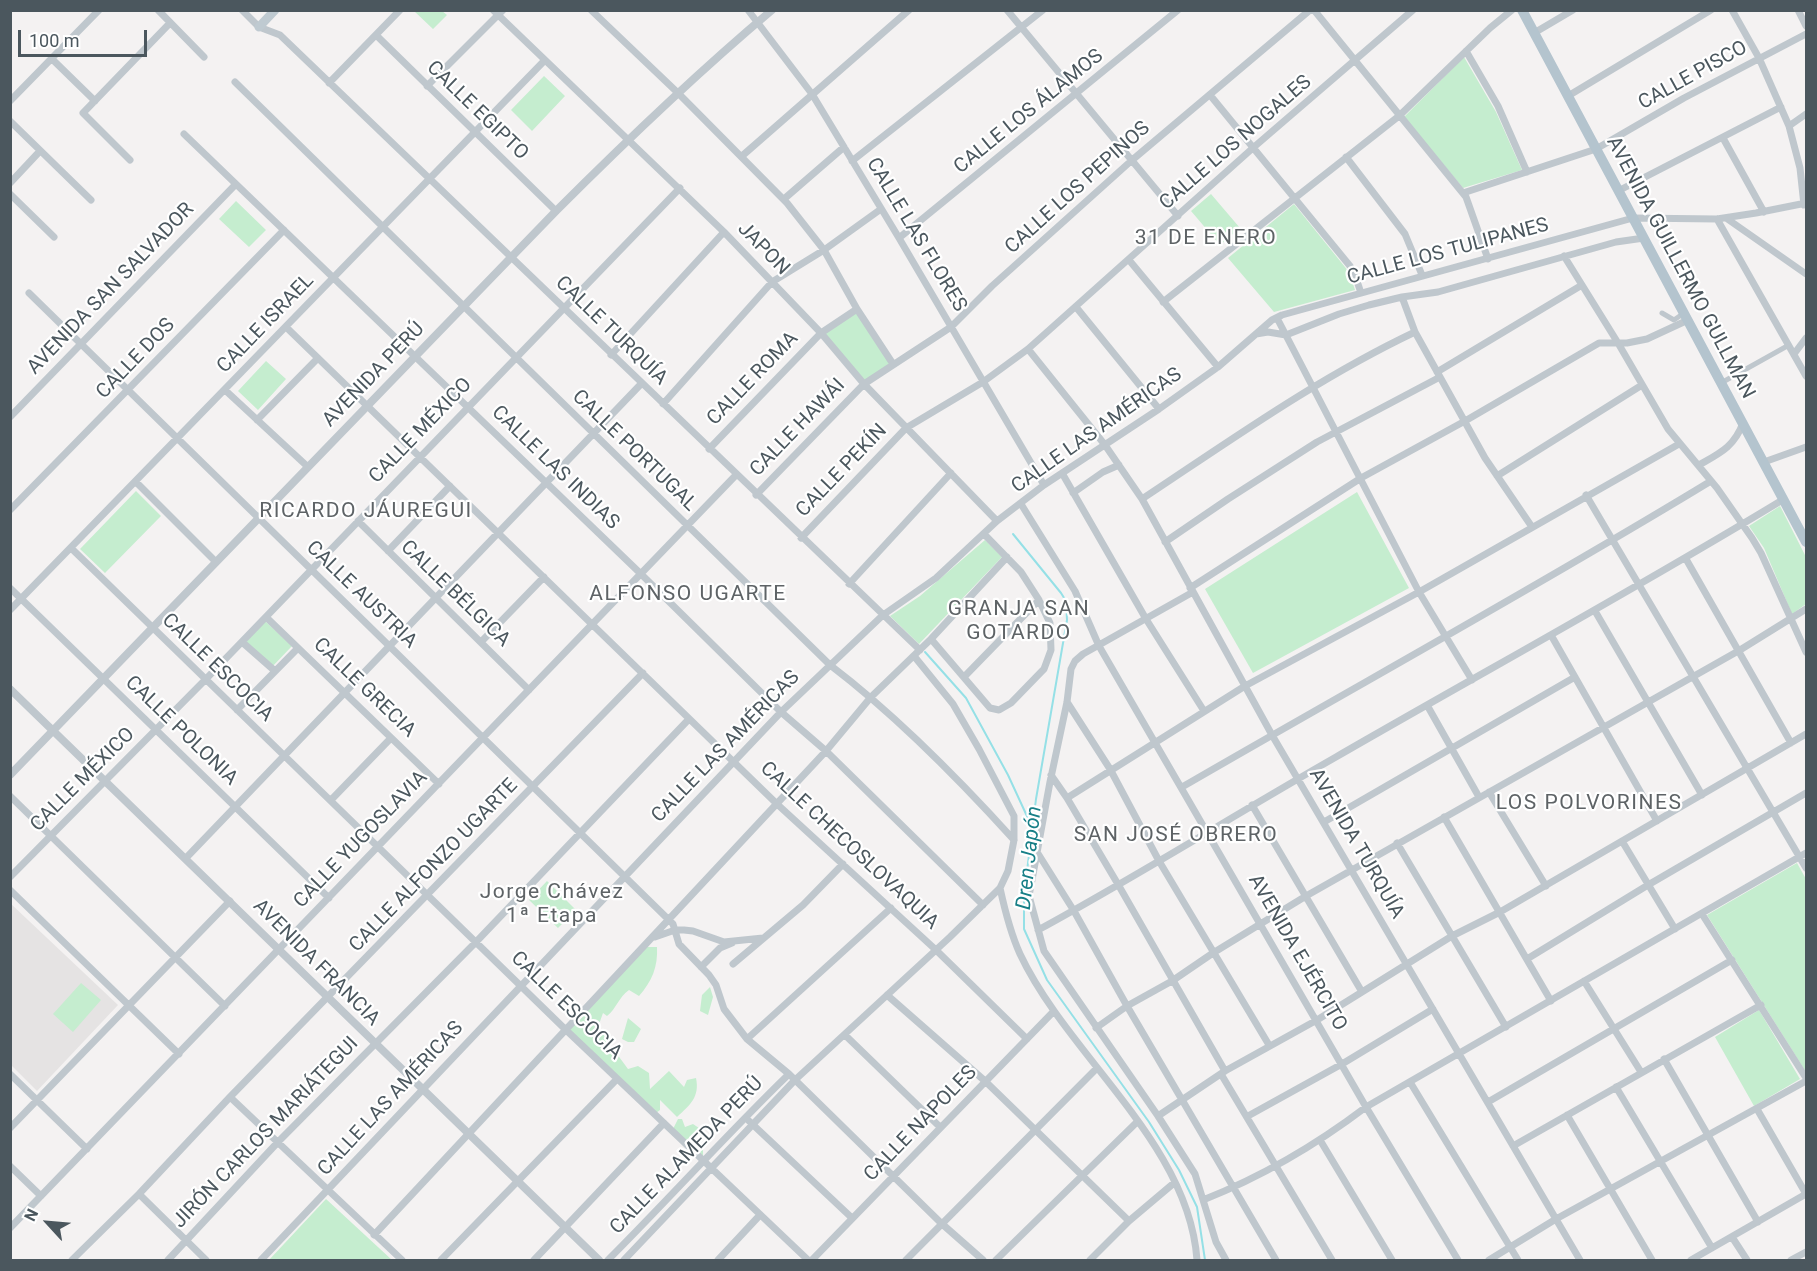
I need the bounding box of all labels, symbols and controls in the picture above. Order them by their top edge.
scale bar [21,18,150,56]
text: 100 m [29,30,80,51]
street label: CALLE PISCO [1634,36,1752,116]
street label: CALLE LOS ÁLAMOS [950,45,1108,179]
street label: CALLE EGIPTO [421,56,533,166]
street label: CALLE LOS NOGALES [1155,71,1317,215]
street label: CALLE LOS PEPINOS [1001,117,1155,259]
street label: AVENIDA GUILLERMO GULLMAN [1601,133,1759,403]
street label: CALLE LAS FLORES [861,154,971,316]
street label: AVENIDA SAN SALVADOR [23,198,199,380]
street label: CALLE LOS TULIPANES [1345,214,1551,290]
street label: JAPON [732,217,794,281]
district label: 31 DE ENERO [1135,226,1277,252]
street label: CALLE ISRAEL [213,269,319,379]
street label: CALLE TURQUÍA [550,271,672,391]
street label: CALLE DOS [92,314,180,404]
street label: AVENIDA PERÚ [318,318,430,432]
street label: CALLE ROMA [702,327,804,431]
street label: CALLE LAS AMÉRICAS [1007,363,1187,499]
street label: CALLE MÉXICO [365,373,477,489]
street label: CALLE HAWÁI [745,374,851,482]
street label: CALLE PORTUGAL [567,385,701,517]
street label: CALLE LAS INDIAS [486,401,624,535]
street label: CALLE PEKÍN [792,419,892,523]
district label: RICARDO JÁUREGUI [259,499,473,525]
street label: CALLE AUSTRIA [301,536,421,654]
street label: CALLE BÉLGICA [395,536,515,652]
district label: ALFONSO UGARTE [589,582,787,608]
district label: GRANJA SAN GOTARDO [948,597,1090,647]
street label: CALLE ESCOCIA [156,609,278,727]
street label: CALLE GRECIA [308,633,420,743]
street label: CALLE LAS AMÉRICAS [647,666,805,828]
street label: CALLE POLONIA [120,671,242,791]
street label: CALLE MÉXICO [26,723,140,837]
street label: CALLE CHECOSLOVAQUIA [755,757,943,935]
street label: AVENIDA TURQUÍA [1303,765,1409,923]
street label: CALLE YUGOSLAVIA [289,766,433,914]
street label: CALLE ALFONZO UGARTE [345,774,523,958]
district label: LOS POLVORINES [1496,791,1682,817]
water label: Dren Japón [1012,805,1048,911]
district label: SAN JOSÉ OBRERO [1074,823,1278,849]
street label: AVENIDA EJÉRCITO [1242,871,1352,1035]
district label: Jorge Chávez 1ª Etapa [480,880,624,930]
street label: AVENIDA FRANCIA [248,895,384,1031]
street label: CALLE ESCOCIA [505,947,627,1065]
street label: CALLE LAS AMÉRICAS [313,1017,469,1181]
street label: JIRÓN CARLOS MARIÁTEGUI [168,1032,364,1234]
street label: CALLE NAPOLES [860,1061,982,1187]
street label: CALLE ALAMEDA PERÚ [605,1072,769,1240]
north arrow [18,1193,78,1253]
text: N [20,1206,42,1224]

